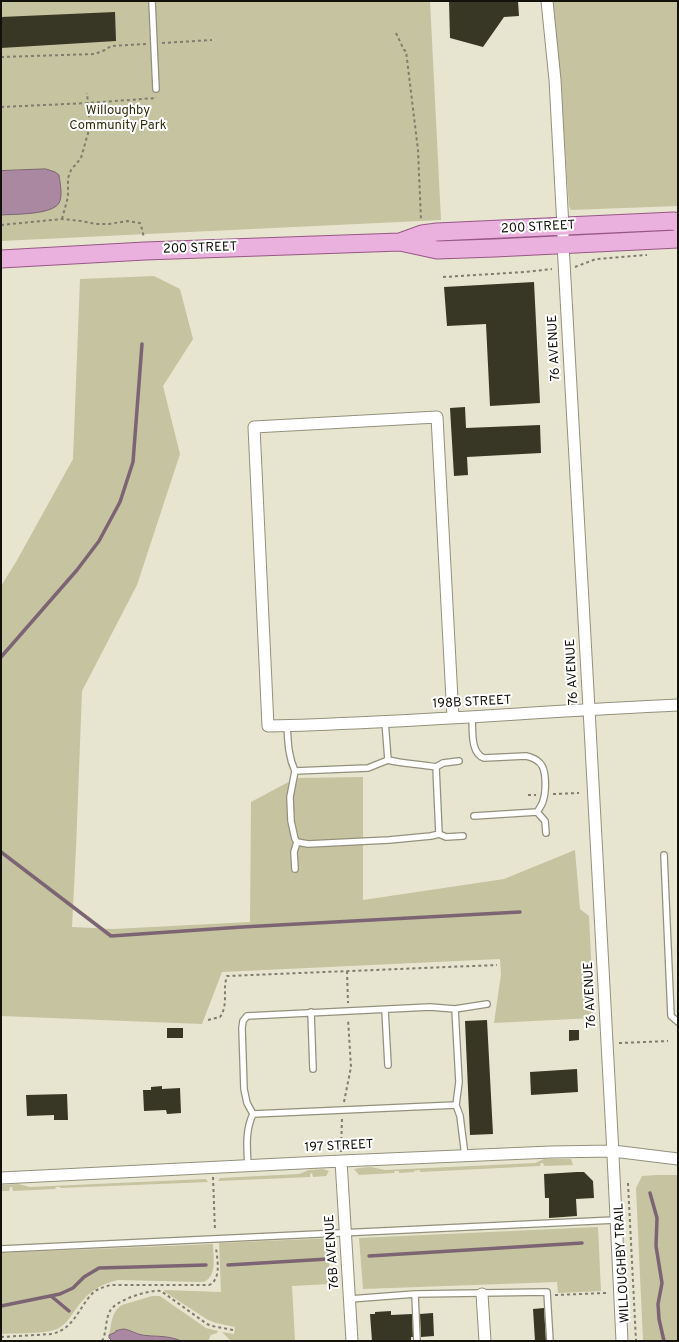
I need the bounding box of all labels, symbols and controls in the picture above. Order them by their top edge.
park label: Willoughby Community Park [69,103,167,134]
street label: 200 STREET [500,218,576,238]
street label: 200 STREET [163,240,237,258]
street label: 76 AVENUE [545,314,565,382]
street label: 76 AVENUE [563,638,583,706]
street label: 198B STREET [432,693,512,713]
street label: 76 AVENUE [581,961,601,1029]
street label: 197 STREET [304,1137,374,1157]
street label: WILLOUGHBY TRAIL [612,1203,634,1323]
street label: 76B AVENUE [323,1214,343,1290]

